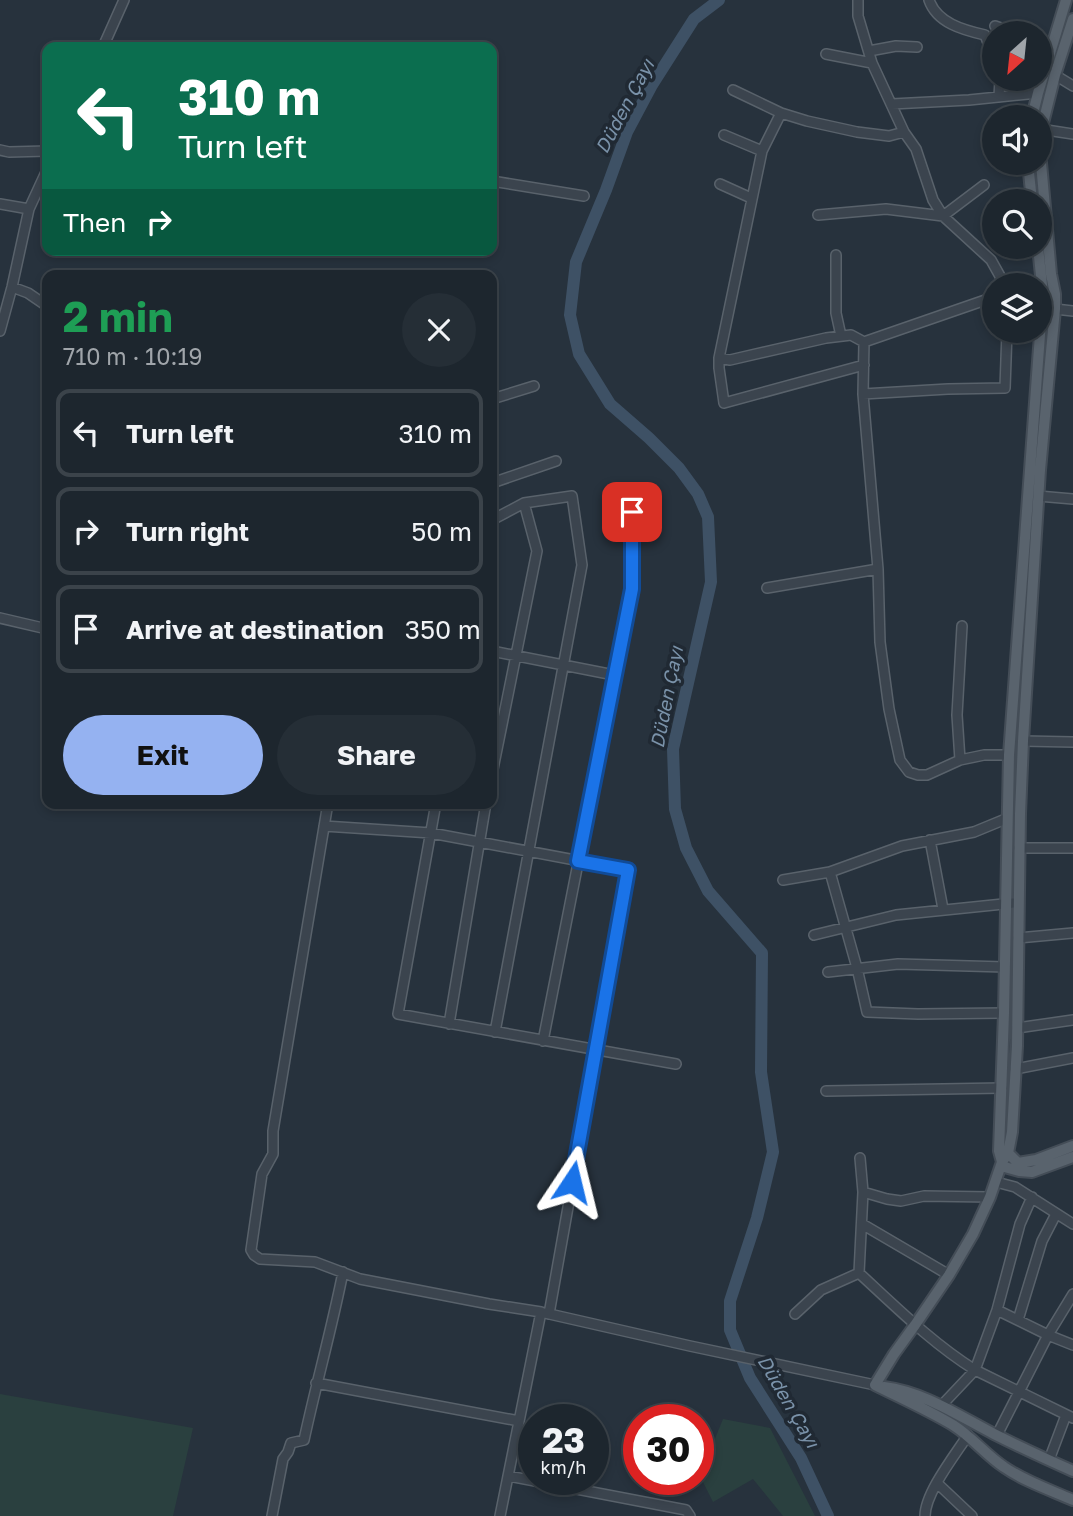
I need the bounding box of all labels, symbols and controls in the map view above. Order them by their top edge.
north arrow [982,21,1052,91]
map controls [982,21,1052,343]
water label: Düden Çayı [590,54,659,157]
text: 310 m [178,67,320,126]
icon: left [63,70,154,161]
button: sound [982,105,1052,175]
text: Turn left [178,127,307,165]
button: search [982,189,1052,259]
icon: right [140,203,178,241]
text: Then [63,207,126,238]
button: layers [982,273,1052,343]
text: 2 min [63,291,173,341]
button: close [402,293,476,367]
text: 710 m · 10:19 [63,342,203,370]
icon: left [67,414,105,452]
text: Turn left [126,418,234,449]
text: 310 m [399,418,472,449]
pin [602,482,662,542]
icon: arrive [613,493,651,531]
icon: right [67,512,105,550]
text: Turn right [126,516,249,547]
text: 50 m [411,516,472,547]
icon: arrive [67,610,105,648]
text: Arrive at destination [126,614,384,645]
text: 350 m [405,614,481,645]
water label: Düden Çayı [645,643,687,750]
button: Exit [63,715,263,795]
button: Share [277,715,476,795]
position arrow [535,1145,609,1219]
water label: Düden Çayı [753,1351,825,1452]
speed limit sign: 30 [623,1404,714,1495]
text: 23 [542,1419,585,1461]
text: km/h [541,1456,586,1478]

